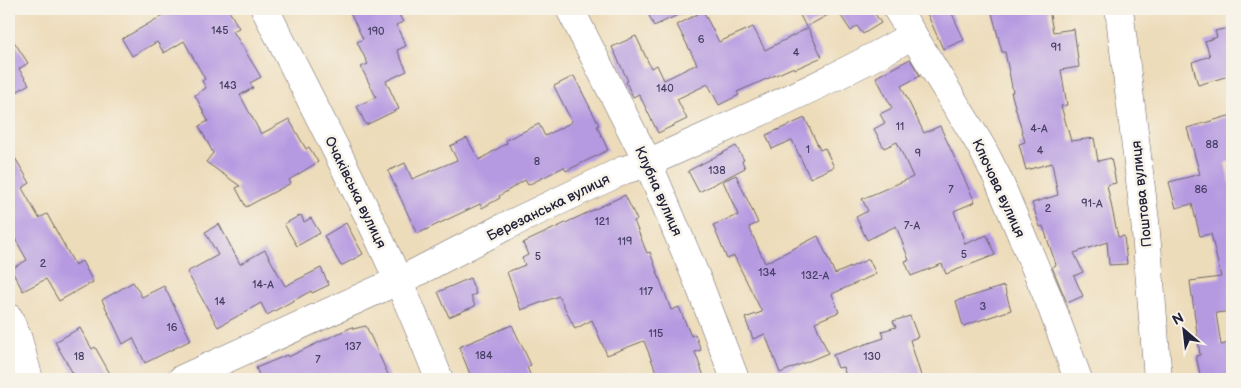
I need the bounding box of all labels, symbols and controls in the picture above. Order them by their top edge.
house number: 145 [211,24,229,37]
house number: 190 [367,25,385,38]
house number: 6 [698,33,705,46]
house number: 91 [1051,41,1061,54]
house number: 4 [793,46,800,59]
house number: 143 [219,79,237,92]
house number: 140 [656,82,674,95]
house number: 11 [896,120,904,133]
house number: 4-А [1030,122,1048,135]
street label: Очаківська вулиця [321,133,390,251]
street label: Ключова вулиця [968,136,1029,240]
house number: 88 [1206,138,1218,151]
street label: Поштова вулиця [1127,140,1156,248]
house number: 1 [806,143,810,156]
street label: Клубна вулиця [631,144,686,239]
house number: 4 [1037,144,1044,157]
house number: 9 [915,147,921,160]
house number: 8 [534,155,540,168]
house number: 138 [708,164,726,177]
street label: Березанська вулиця [484,170,613,245]
house number: 7 [948,183,954,196]
house number: 86 [1194,183,1208,196]
house number: 91-А [1081,197,1103,210]
house number: 2 [1045,202,1052,215]
house number: 121 [595,215,609,228]
house number: 7-А [904,219,920,232]
house number: 119 [618,235,632,248]
house number: 5 [961,248,967,261]
house number: 5 [535,250,541,263]
house number: 2 [40,257,47,270]
house number: 134 [758,266,776,279]
house number: 132-А [801,269,829,282]
house number: 14-А [252,278,274,291]
house number: 117 [639,285,654,298]
house number: 14 [215,295,226,308]
house number: 3 [980,300,987,313]
north arrow [1158,306,1208,356]
text: N [1169,309,1187,329]
house number: 16 [167,321,178,334]
house number: 115 [649,327,663,340]
house number: 137 [345,340,362,353]
house number: 184 [475,349,493,362]
house number: 18 [74,350,84,363]
house number: 130 [863,350,881,363]
house number: 7 [315,353,321,366]

